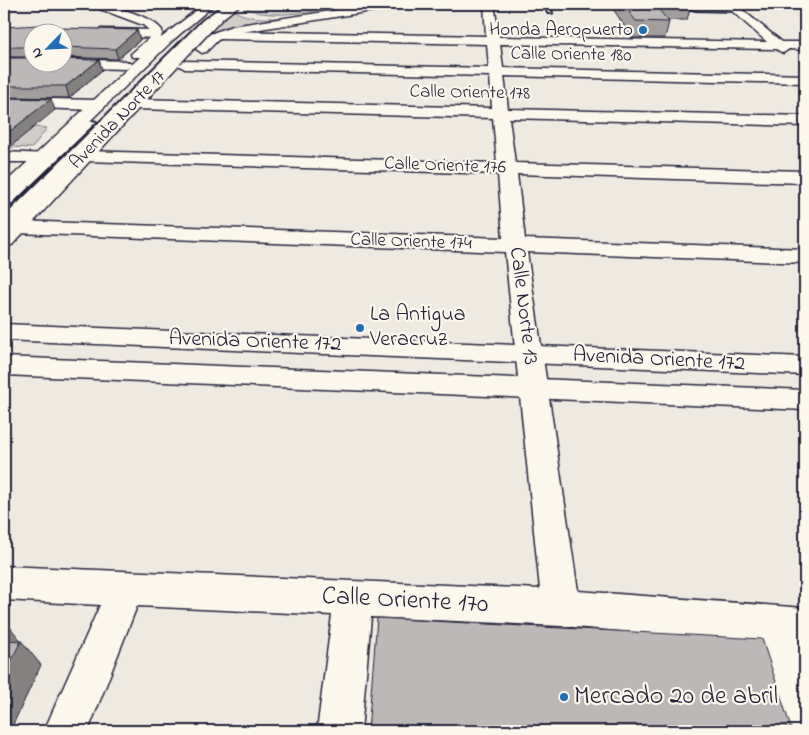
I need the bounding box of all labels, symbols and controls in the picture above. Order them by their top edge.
place label: Honda Aeropuerto [489,17,633,44]
north arrow [22,22,72,72]
marker: Honda Aeropuerto [637,24,649,36]
street label: Calle Oriente 180 [510,40,632,70]
text: N [26,44,49,61]
street label: Avenida Norte 17 [64,64,173,176]
street label: Calle Oriente 178 [409,78,531,108]
street label: Calle Oriente 176 [384,150,506,182]
street label: Calle Oriente 174 [350,226,472,258]
street label: Calle Norte 13 [500,245,546,367]
place label: La Antigua Veracruz [369,299,466,356]
marker: La Antigua Veracruz [354,322,366,334]
street label: Avenida Oriente 172 [168,323,342,361]
street label: Avenida Oriente 172 [572,340,746,381]
street label: Calle Oriente 170 [321,578,489,624]
place label: Mercado 20 de abril [574,678,778,716]
marker: Mercado 20 de abril [558,691,570,703]

